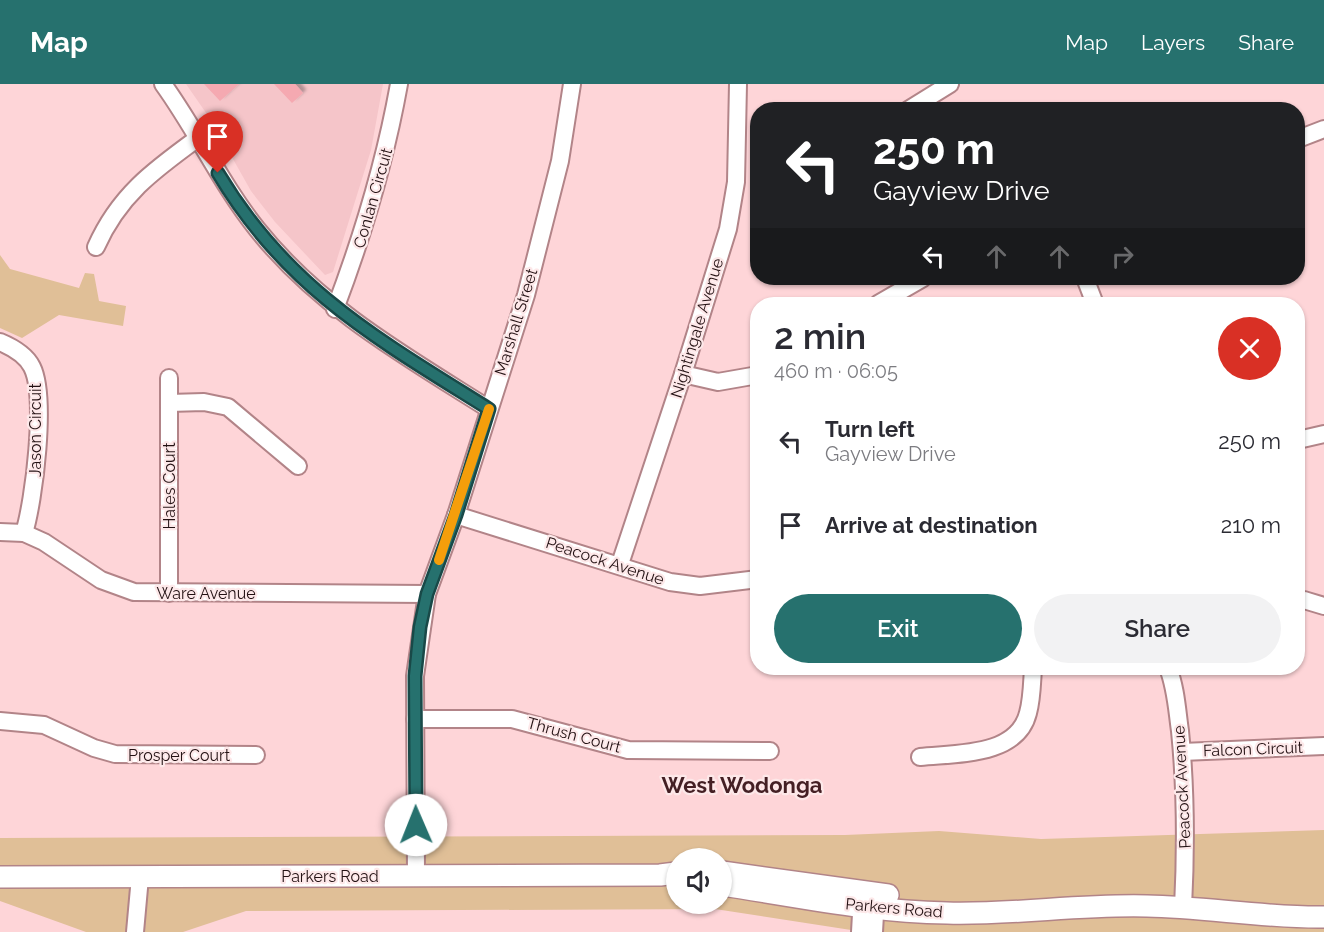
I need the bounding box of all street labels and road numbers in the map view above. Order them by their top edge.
street label: Conlan Circuit [350,145,397,250]
street label: Nightingale Avenue [667,256,727,400]
street label: Marshall Street [491,266,541,378]
street label: Jason Circuit [26,382,45,477]
street label: Hales Court [160,442,179,529]
street label: Peacock Avenue [544,533,666,589]
street label: Ware Avenue [156,584,256,603]
street label: Thrush Court [525,713,624,757]
street label: Peacock Avenue [1169,725,1195,849]
street label: Falcon Circuit [1203,738,1304,760]
street label: Prosper Court [128,746,231,765]
street label: Parkers Road [281,867,379,886]
street label: Parkers Road [845,894,943,922]

